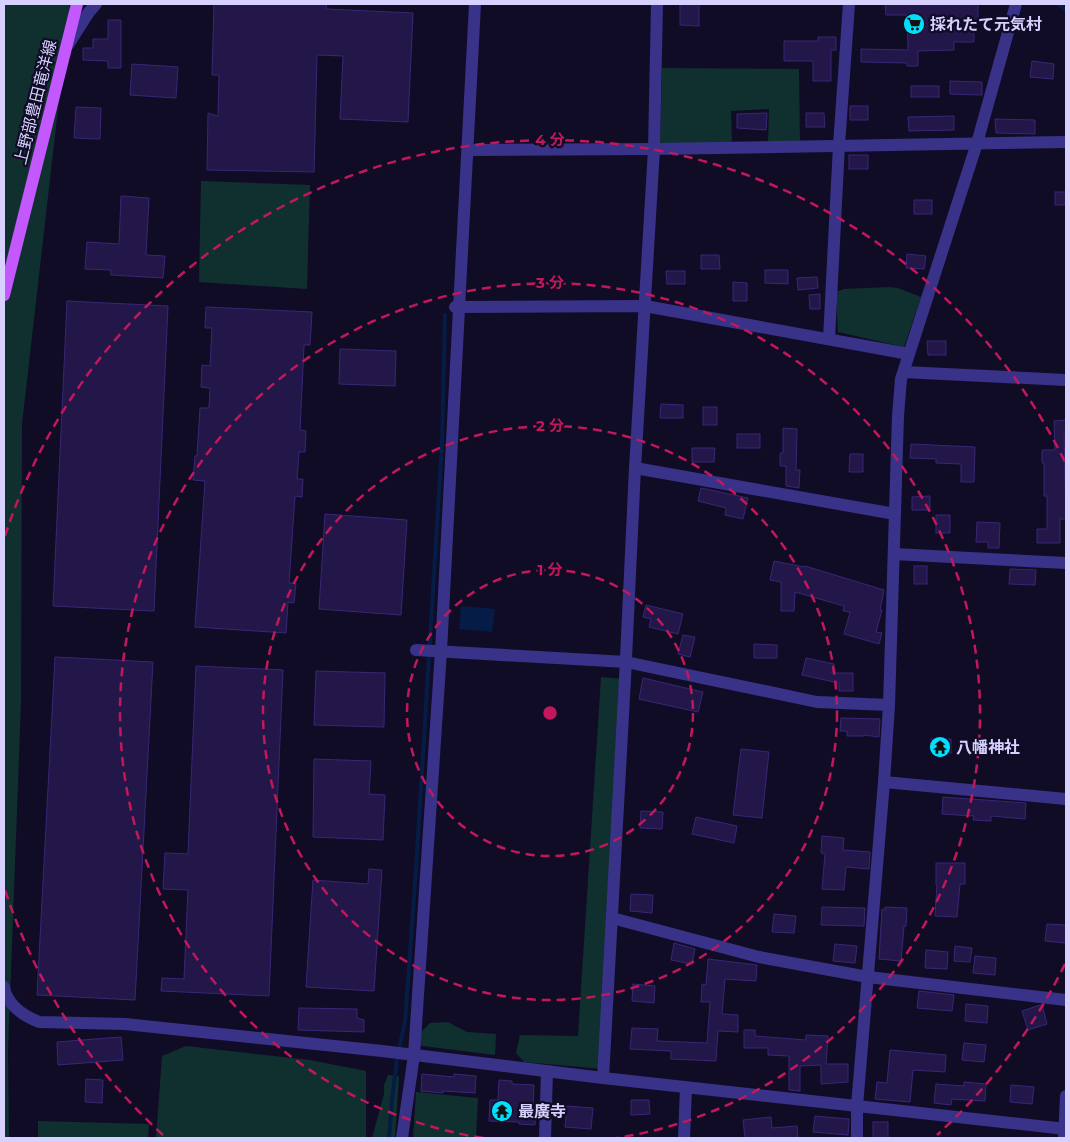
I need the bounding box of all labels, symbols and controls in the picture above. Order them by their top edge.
supermarket icon: 採れたて元気村 [902,12,926,36]
place label: 採れたて元気村 [930,15,1042,34]
street label: 上野部豊田竜洋線 [11,38,60,167]
text: 4 分 [535,130,565,149]
text: 3 分 [535,273,564,292]
text: 2 分 [536,416,564,435]
text: 1 分 [537,560,563,579]
centre of rings [541,704,559,722]
temple icon: 八幡神社 [928,735,952,759]
place label: 八幡神社 [956,738,1020,757]
temple icon: 最廣寺 [490,1099,514,1123]
place label: 最廣寺 [518,1102,566,1121]

